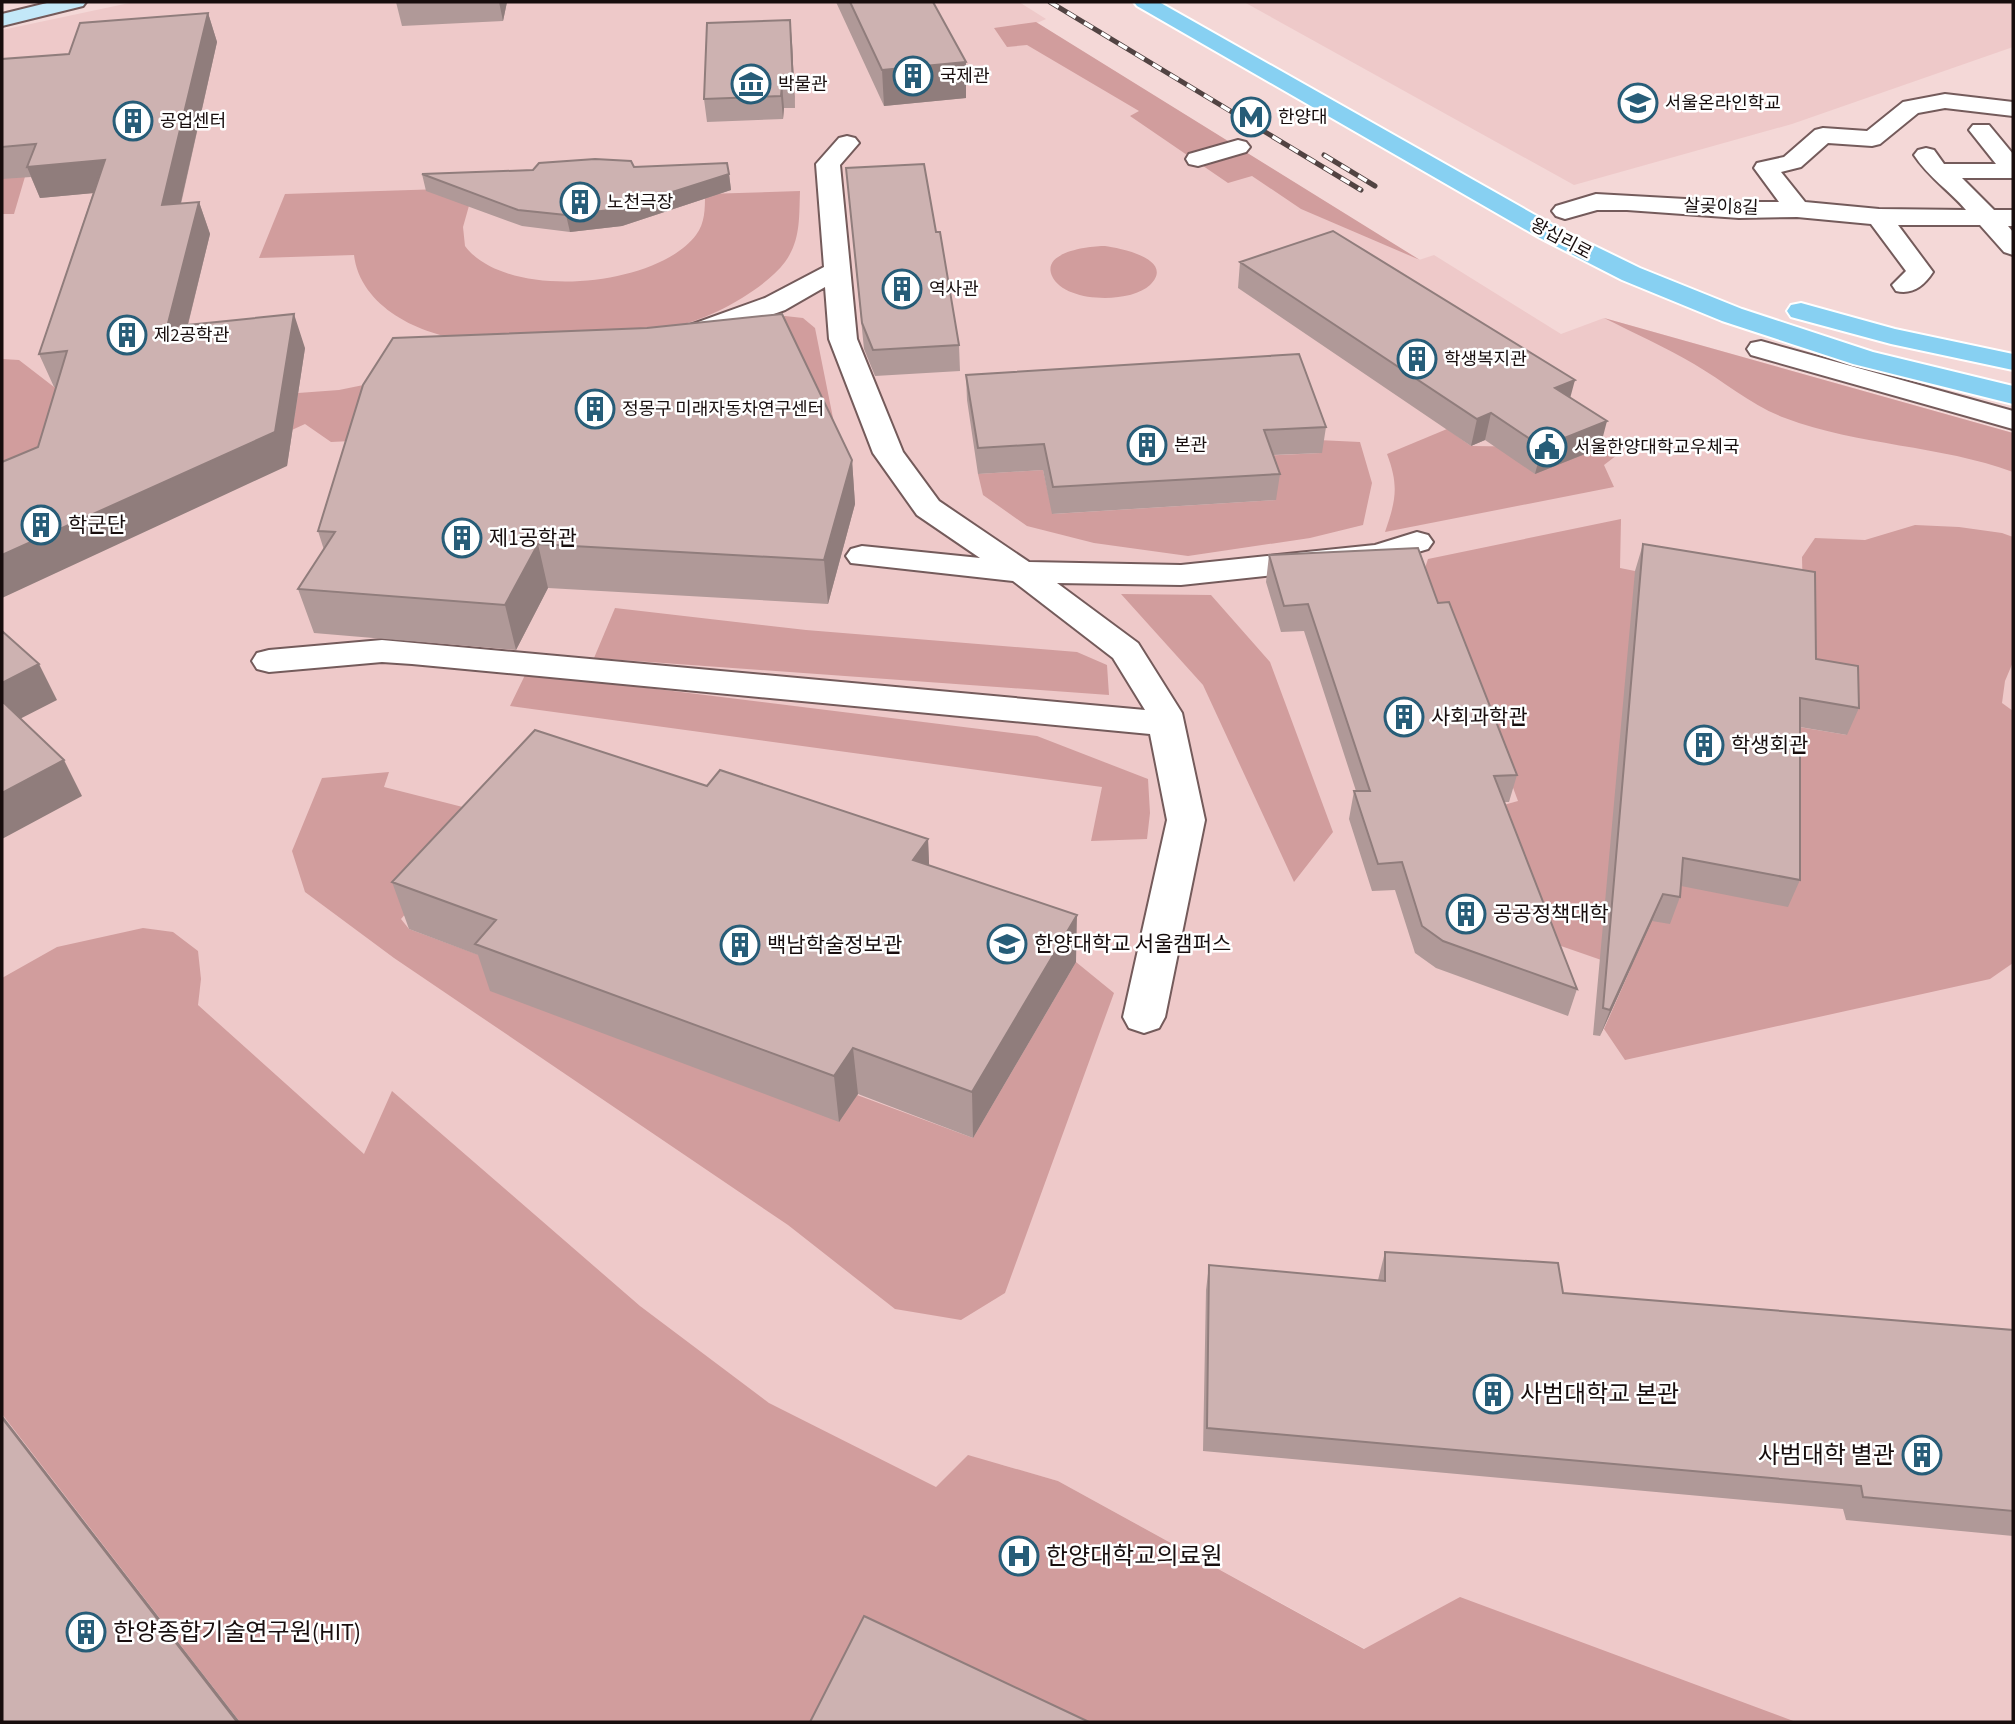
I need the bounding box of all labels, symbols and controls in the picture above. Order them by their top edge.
building icon: 국제관 [892,55,934,97]
museum icon: 박물관 [730,63,772,105]
place label: 국제관 [940,64,990,89]
place label: 박물관 [778,72,828,97]
school or university icon: 서울온라인학교 [1617,82,1659,124]
place label: 서울온라인학교 [1665,91,1781,116]
metro station icon: 한양대 [1230,96,1272,138]
building icon: 공업센터 [112,100,154,142]
place label: 한양대 [1278,105,1328,130]
place label: 공업센터 [160,109,226,134]
building icon: 노천극장 [559,181,601,223]
place label: 노천극장 [607,190,673,215]
street label: 살곶이8길 [1683,193,1759,221]
street label: 왕십리로 [1526,212,1596,266]
building icon: 역사관 [881,268,923,310]
place label: 역사관 [929,277,979,302]
building icon: 제2공학관 [106,314,148,356]
place label: 제2공학관 [154,323,230,348]
building icon: 학생복지관 [1396,338,1438,380]
place label: 학생복지관 [1444,347,1527,372]
building icon: 정몽구 미래자동차연구센터 [574,388,616,430]
place label: 정몽구 미래자동차연구센터 [622,397,824,422]
building icon: 본관 [1126,424,1168,466]
public building icon: 서울한양대학교우체국 [1526,426,1568,468]
place label: 본관 [1174,433,1208,458]
place label: 서울한양대학교우체국 [1574,435,1740,460]
building icon: 학군단 [20,504,62,546]
place label: 학군단 [68,510,126,540]
building icon: 제1공학관 [441,517,483,559]
place label: 제1공학관 [489,523,577,553]
building icon: 사회과학관 [1383,696,1425,738]
place label: 사회과학관 [1431,702,1528,732]
building icon: 학생회관 [1683,724,1725,766]
place label: 학생회관 [1731,730,1808,760]
building icon: 공공정책대학 [1445,893,1487,935]
place label: 공공정책대학 [1493,899,1609,929]
school or university icon: 한양대학교 서울캠퍼스 [986,923,1028,965]
building icon: 백남학술정보관 [719,924,761,966]
place label: 한양대학교 서울캠퍼스 [1034,929,1231,959]
place label: 백남학술정보관 [767,930,902,960]
building icon: 사범대학교 본관 [1472,1373,1514,1415]
place label: 사범대학교 본관 [1520,1377,1679,1412]
building icon: 사범대학 별관 [1901,1434,1943,1476]
place label: 사범대학 별관 [1758,1438,1895,1473]
hospital icon: 한양대학교의료원 [998,1535,1040,1577]
place label: 한양대학교의료원 [1046,1539,1223,1574]
building icon: 한양종합기술연구원(HIT) [65,1611,107,1653]
place label: 한양종합기술연구원(HIT) [113,1615,361,1650]

